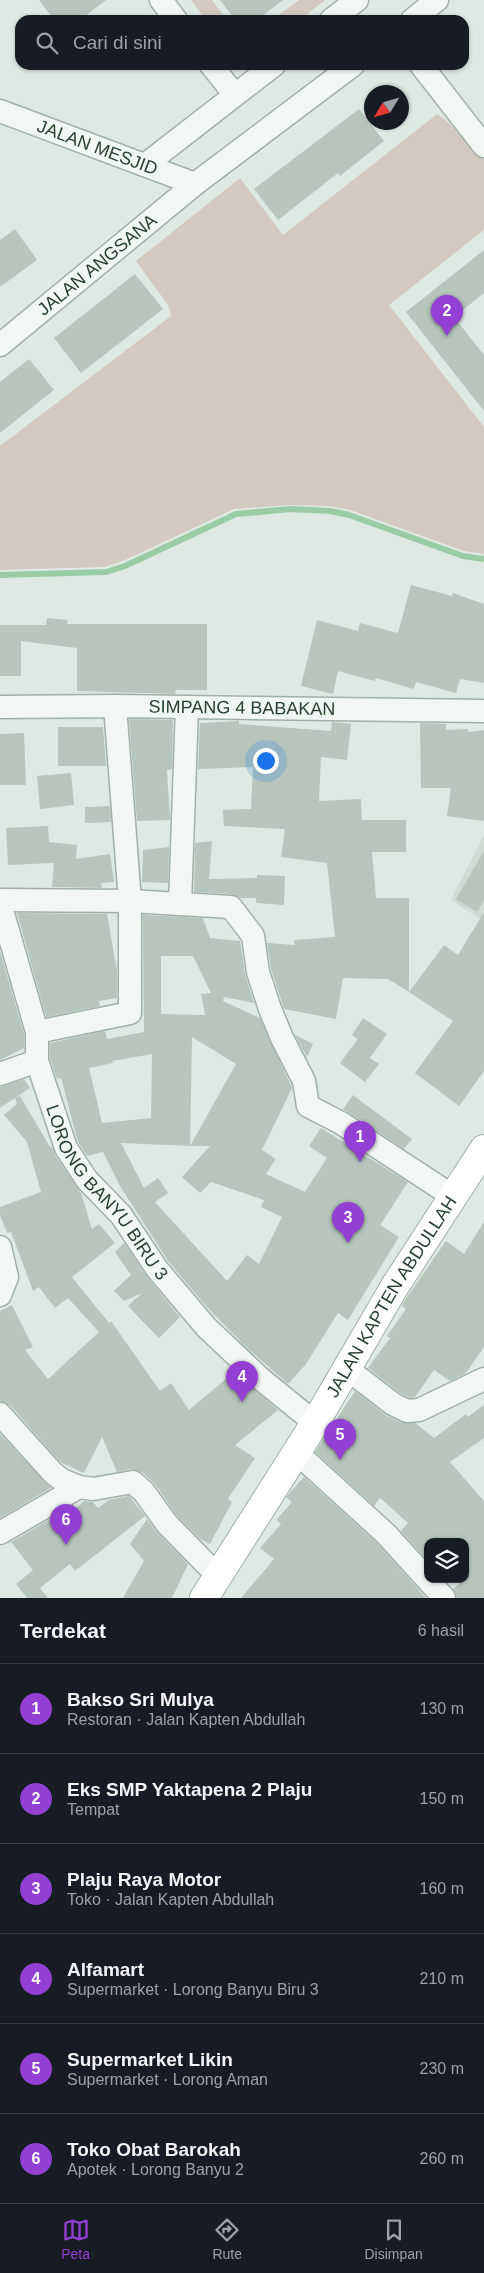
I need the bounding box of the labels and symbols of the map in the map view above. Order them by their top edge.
north arrow [364,85,409,130]
street label: JALAN MESJID [34,116,160,179]
street label: JALAN ANGSANA [34,210,161,320]
pin: 2 [431,295,463,336]
street label: SIMPANG 4 BABAKAN [148,696,336,719]
your location [253,748,279,774]
street label: LORONG BANYU BIRU 3 [42,1102,172,1284]
pin: 1 [344,1121,376,1162]
street label: JALAN KAPTEN ABDULLAH [322,1192,461,1401]
pin: 3 [332,1202,364,1243]
pin: 4 [226,1361,258,1402]
pin: 5 [324,1419,356,1460]
pin: 6 [50,1504,82,1545]

